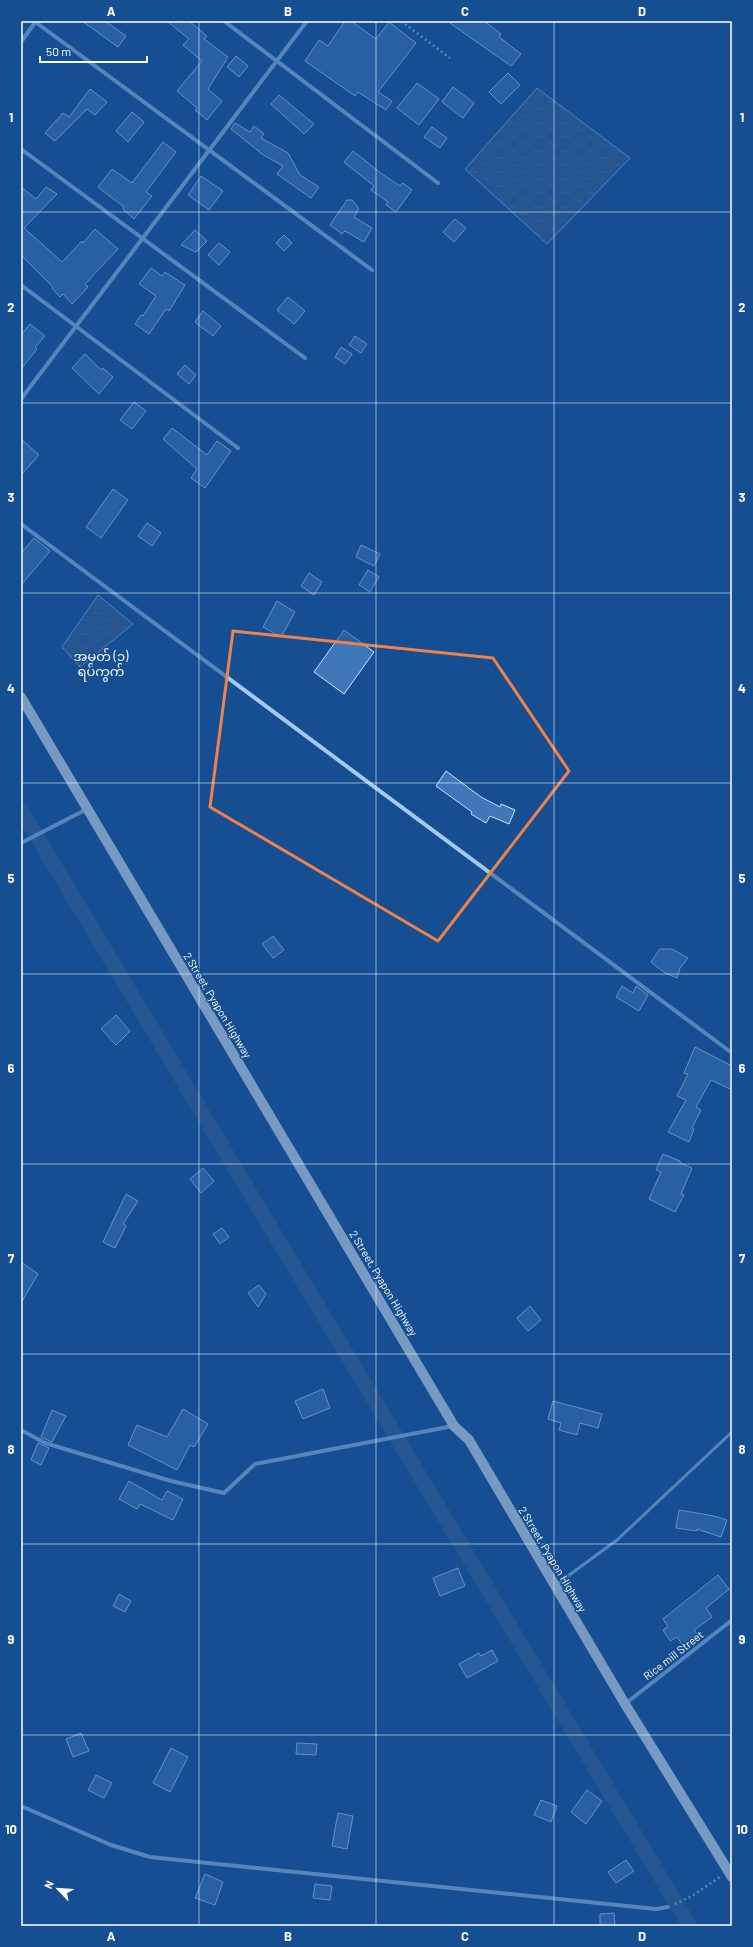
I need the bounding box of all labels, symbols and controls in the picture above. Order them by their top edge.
text: A [107,3,116,19]
text: B [284,3,292,19]
text: C [461,3,469,19]
text: D [638,3,646,19]
scale bar [40,38,147,64]
text: 50 m [46,44,71,58]
text: 1 [9,109,13,125]
text: 1 [740,109,744,125]
text: 2 [7,299,15,315]
text: 2 [738,299,746,315]
text: 3 [7,489,15,505]
text: 3 [738,489,746,505]
district label: အမှတ် (၁) ရပ်ကွက် [74,648,129,682]
text: 4 [7,680,15,696]
text: 4 [738,680,746,696]
text: 5 [7,870,15,886]
text: 5 [738,870,746,886]
street label: 2 Street, Pyapon Highway [181,950,255,1060]
text: 6 [8,1060,15,1076]
text: 6 [739,1060,746,1076]
street label: 2 Street, Pyapon Highway [347,1228,421,1338]
text: 7 [8,1250,15,1266]
text: 7 [739,1250,746,1266]
text: 8 [7,1441,15,1457]
text: 8 [738,1441,746,1457]
street label: 2 Street, Pyapon Highway [516,1504,590,1614]
street label: Rice mill Street [640,1628,706,1682]
text: 9 [8,1631,15,1647]
text: 9 [739,1631,746,1647]
text: 10 [5,1821,17,1837]
text: 10 [736,1821,748,1837]
north arrow [38,1869,78,1909]
text: N [41,1878,56,1891]
text: A [107,1928,116,1944]
text: B [284,1928,292,1944]
text: C [461,1928,469,1944]
text: D [638,1928,646,1944]

